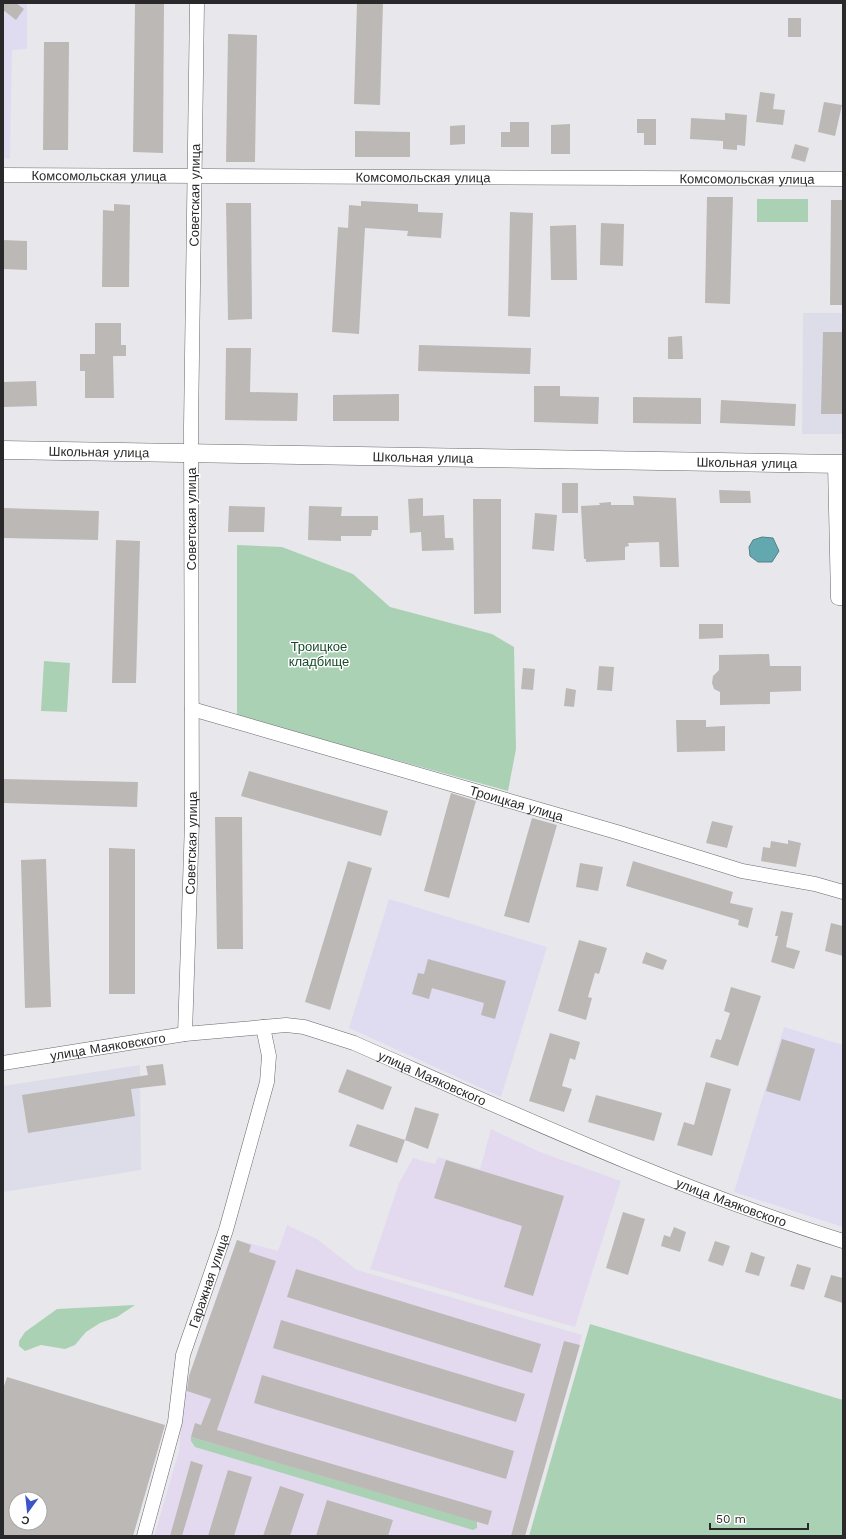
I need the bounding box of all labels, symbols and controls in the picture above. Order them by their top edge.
street label: Советская улица [186,143,203,247]
street label: Комсомольская улица [32,168,167,183]
street label: Комсомольская улица [356,169,491,185]
street label: Комсомольская улица [680,171,815,186]
street label: Школьная улица [48,443,150,460]
street label: Школьная улица [372,449,474,465]
street label: Школьная улица [696,454,798,471]
street label: Советская улица [184,467,199,570]
park label: Троицкое кладбище [289,639,349,669]
street label: Троицкая улица [468,782,566,824]
street label: Советская улица [182,791,200,895]
street label: улица Маяковского [49,1030,166,1063]
street label: улица Маяковского [376,1047,489,1108]
street label: улица Маяковского [674,1175,789,1229]
street label: Гаражная улица [185,1231,232,1330]
north arrow [8,1491,48,1531]
scale bar [710,1505,808,1531]
text: 50 m [716,1512,746,1526]
text: С [20,1513,31,1527]

